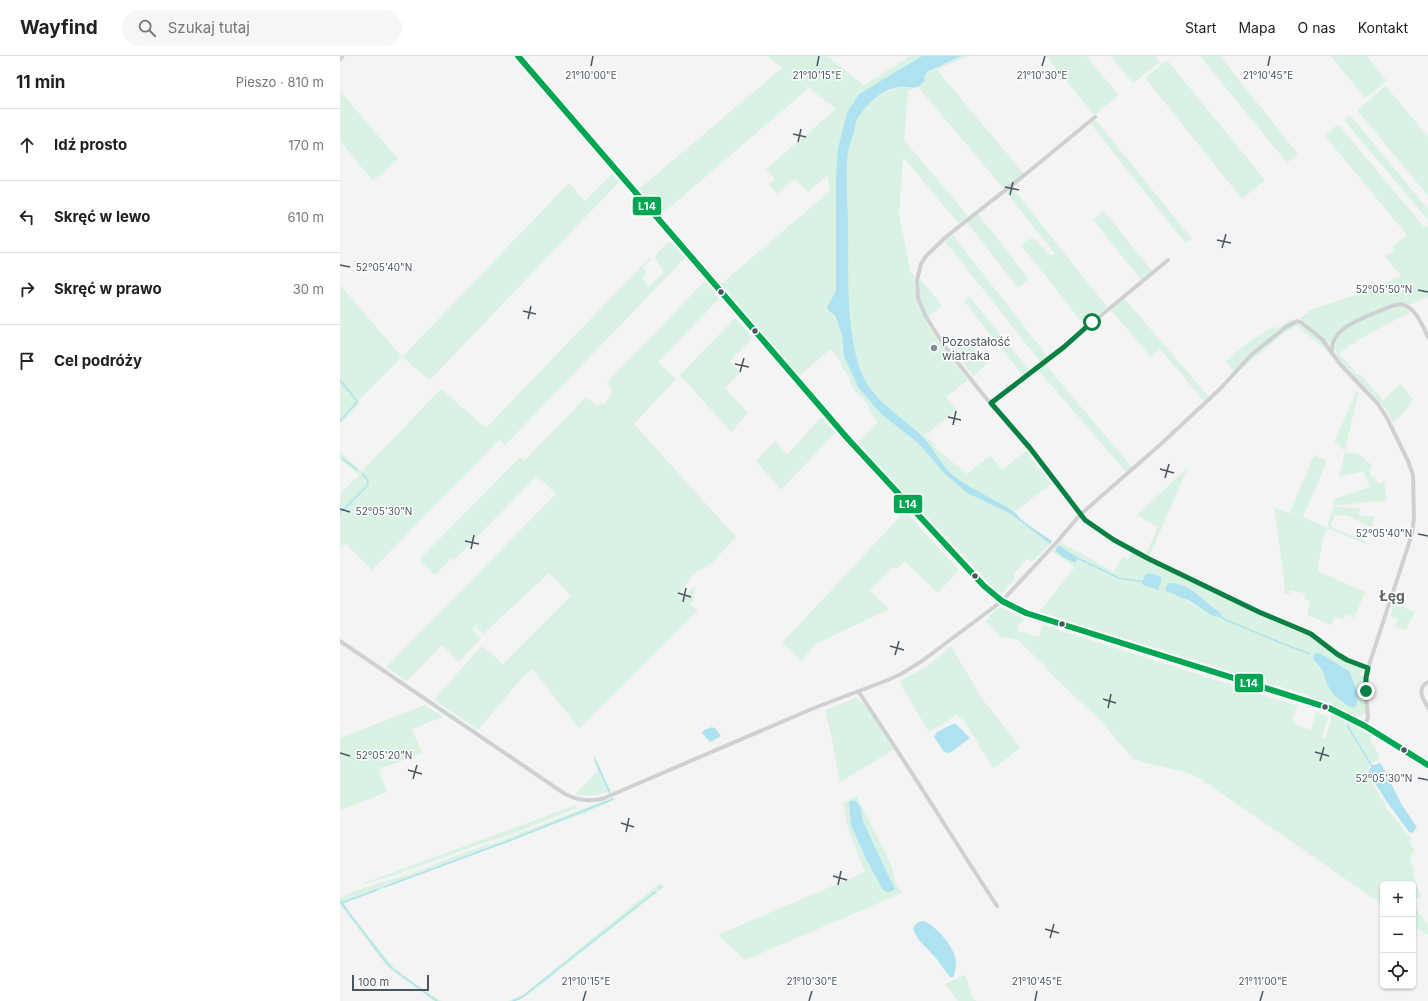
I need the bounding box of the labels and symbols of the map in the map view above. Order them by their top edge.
text: 21°10'00"E [565,69,617,81]
text: 21°10'15"E [793,69,841,81]
text: 21°10'30"E [1016,69,1068,81]
text: 21°10'45"E [1243,69,1293,81]
line badge: L14 [632,196,662,216]
text: L14 [638,199,656,213]
text: 52°05'40"N [356,261,412,273]
text: 52°05'50"N [1356,283,1412,295]
unlabelled marker [716,287,726,297]
route start [1083,313,1101,331]
unlabelled marker [750,326,760,336]
place label: Pozostałość wiatraka [942,334,1011,363]
marker: Pozostałość wiatraka [929,343,939,353]
line badge: L14 [893,494,923,514]
text: L14 [899,497,917,511]
text: 52°05'30"N [356,505,412,517]
text: 52°05'40"N [1356,527,1412,539]
unlabelled marker [970,571,980,581]
district label: Łęg [1379,587,1405,604]
unlabelled marker [1057,619,1067,629]
line badge: L14 [1234,673,1264,693]
text: L14 [1240,676,1258,690]
route end [1357,682,1375,700]
unlabelled marker [1320,702,1330,712]
unlabelled marker [1399,745,1409,755]
text: 52°05'20"N [356,749,412,761]
text: 52°05'30"N [1356,772,1412,784]
scale bar [352,973,429,992]
text: 21°10'15"E [562,975,610,987]
text: 21°10'30"E [786,975,838,987]
text: 21°10'45"E [1012,975,1062,987]
text: 21°11'00"E [1238,975,1288,987]

